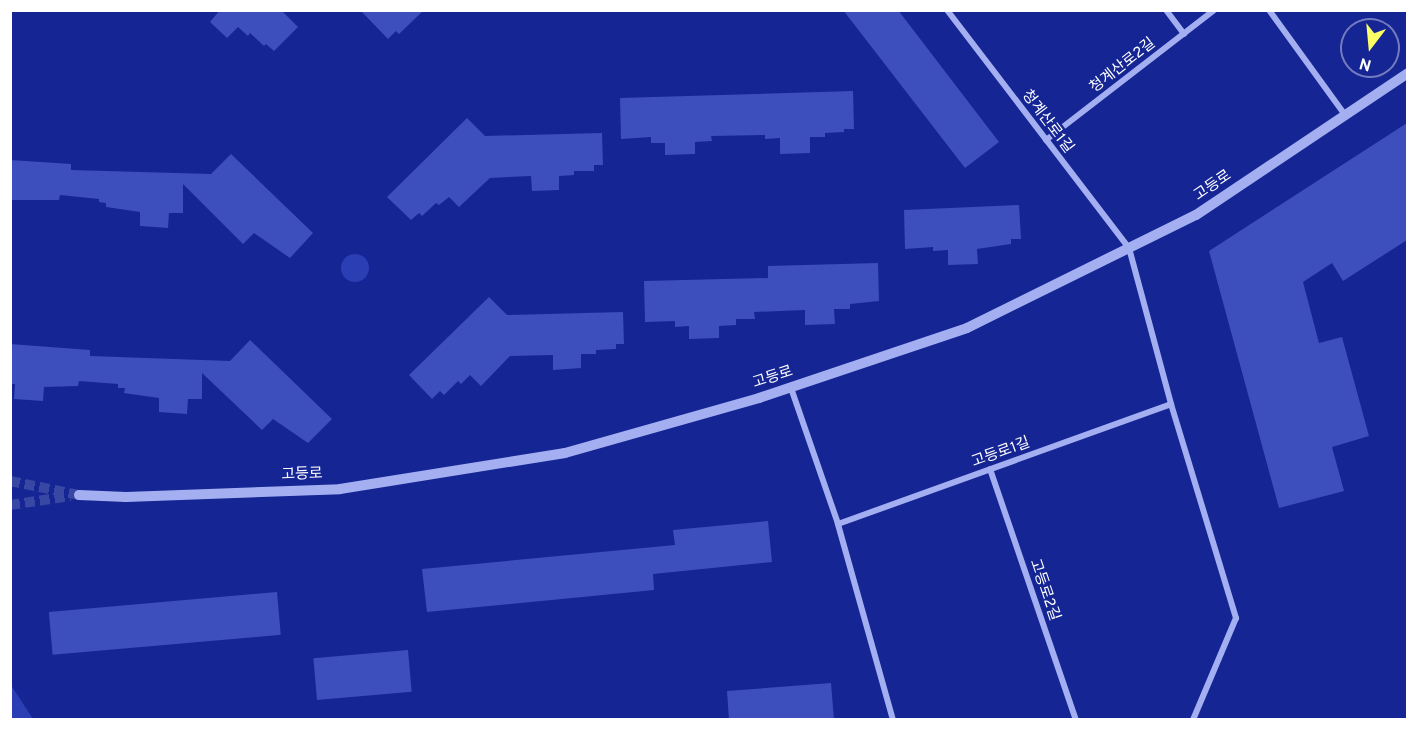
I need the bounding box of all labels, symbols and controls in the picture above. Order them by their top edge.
north arrow [1340,18,1400,78]
street label: 청계산로2길 [1087,35,1159,97]
text: N [1357,52,1374,75]
street label: 청계산로1길 [1017,87,1077,157]
street label: 고등로 [1191,167,1235,205]
street label: 고등로 [751,363,795,393]
street label: 고등로1길 [969,434,1033,472]
street label: 고등로 [281,465,323,485]
street label: 고등로2길 [1025,557,1063,623]

